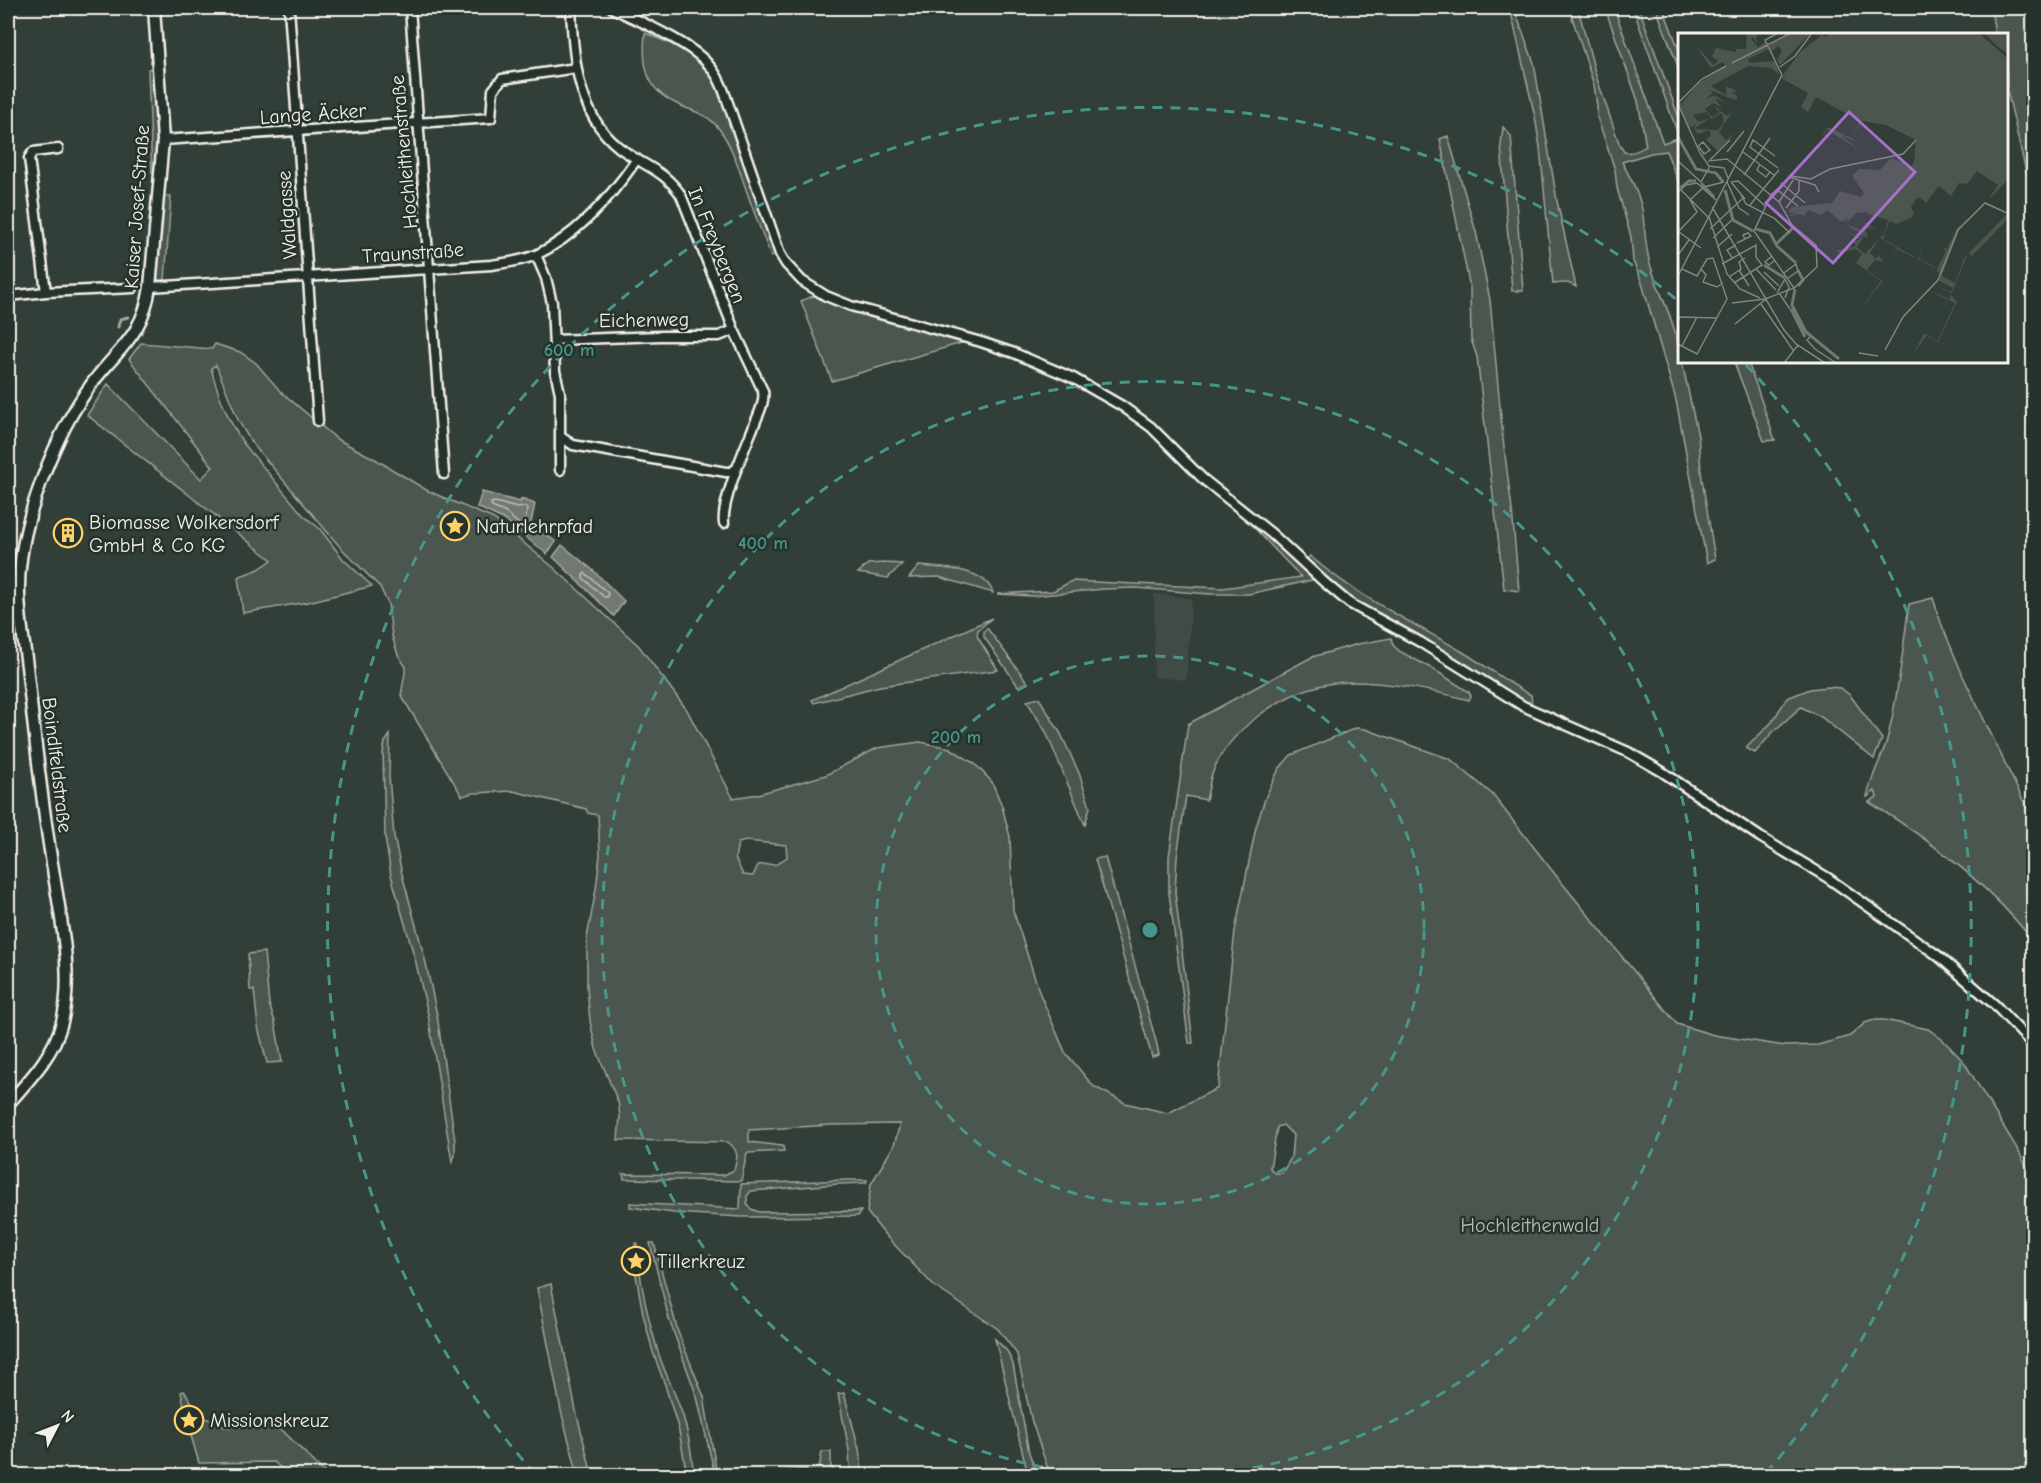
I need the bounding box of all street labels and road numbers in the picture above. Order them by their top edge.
street label: Hochleithenstraße [386,74,422,230]
street label: Lange Äcker [259,99,367,129]
street label: Kaiser Josef-Straße [120,124,154,290]
street label: Waldgasse [272,170,302,260]
street label: In Freybergen [683,183,751,307]
street label: Traunstraße [361,238,465,268]
street label: Eichenweg [599,308,689,332]
street label: Boindlfeldstraße [37,696,77,834]

